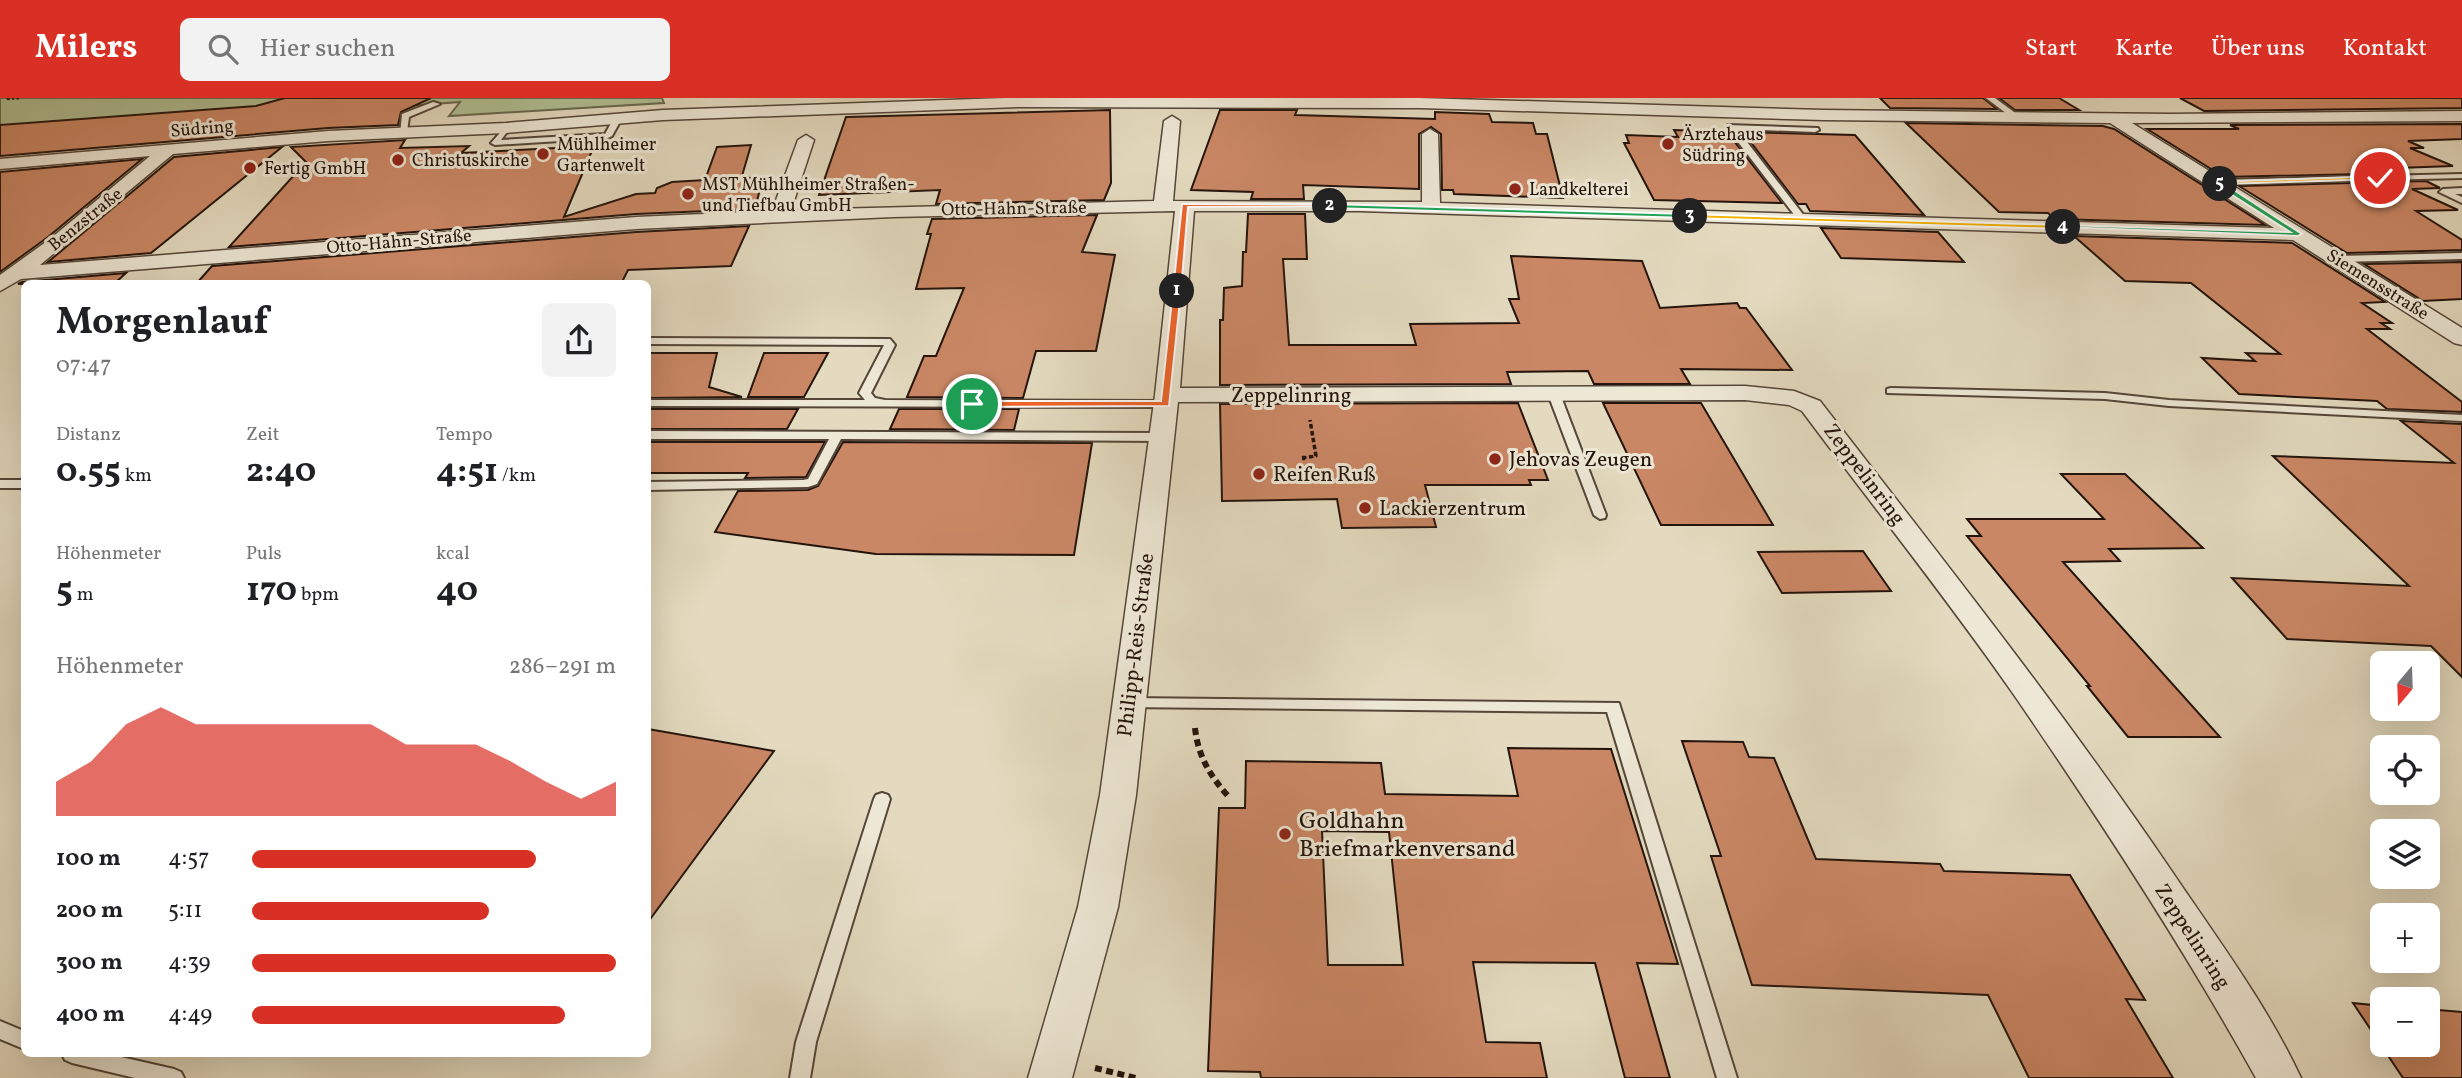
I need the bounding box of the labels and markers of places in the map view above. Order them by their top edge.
place label: Ärztehaus Südring [1682,123,1763,169]
place label: Mühlheimer Gartenwelt [557,133,657,179]
marker: Ärztehaus Südring [1660,136,1676,152]
marker: Mühlheimer Gartenwelt [535,146,551,162]
pin [2350,148,2410,208]
place label: Christuskirche [412,149,529,174]
marker: Christuskirche [390,152,406,168]
place label: Fertig GmbH [264,157,366,182]
marker: Fertig GmbH [242,160,258,176]
pin: 5 [2202,166,2238,202]
place label: MST Mühlheimer Straßen- und Tiefbau GmbH [702,173,915,219]
place label: Landkelterei [1529,178,1629,203]
marker: Landkelterei [1507,181,1523,197]
marker: MST Mühlheimer Straßen- und Tiefbau GmbH [680,186,696,202]
pin: 2 [1312,188,1348,224]
pin: 3 [1672,198,1708,234]
pin: 4 [2046,209,2080,244]
pin: 1 [1160,274,1194,308]
pin [942,374,1002,434]
place label: Jehovas Zeugen [1509,446,1652,475]
marker: Jehovas Zeugen [1487,451,1503,467]
place label: Reifen Ruß [1273,461,1376,490]
marker: Reifen Ruß [1251,466,1267,482]
place label: Lackierzentrum [1379,495,1526,524]
marker: Lackierzentrum [1357,500,1373,516]
place label: Goldhahn Briefmarkenversand [1299,805,1515,867]
marker: Goldhahn Briefmarkenversand [1277,826,1293,842]

